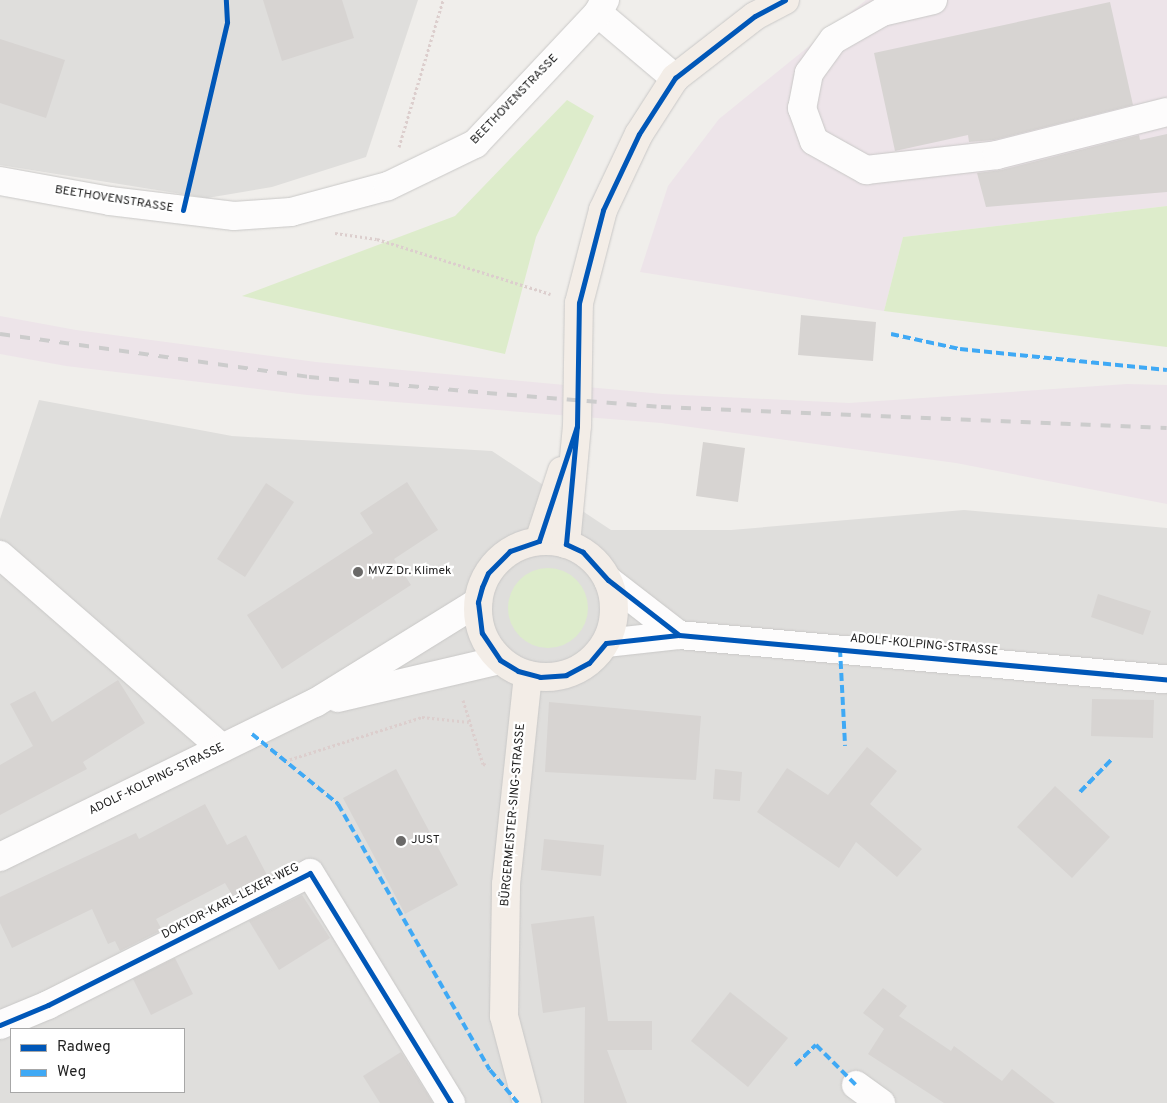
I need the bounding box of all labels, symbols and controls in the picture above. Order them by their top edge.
street label: BEETHOVENSTRASSE [468,52,562,148]
street label: BEETHOVENSTRASSE [54,184,174,216]
place label: MVZ Dr. Klimek [368,565,451,579]
marker: MVZ Dr. Klimek [352,566,364,578]
street label: ADOLF-KOLPING-STRASSE [849,632,999,660]
street label: BÜRGERMEISTER-SING-STRASSE [499,723,529,907]
street label: ADOLF-KOLPING-STRASSE [87,741,227,819]
place label: JUST [411,834,440,848]
marker: JUST [395,835,407,847]
street label: DOKTOR-KARL-LEXER-WEG [160,861,302,943]
legend [10,1028,185,1093]
text: Radweg [57,1038,111,1057]
text: Weg [57,1063,86,1082]

